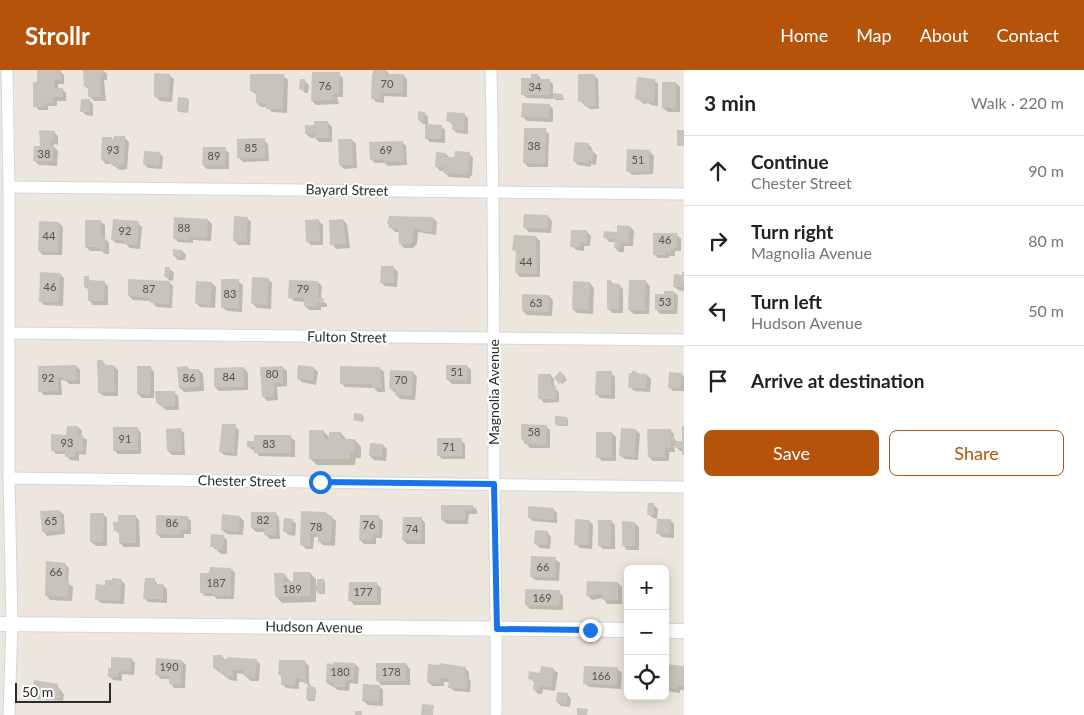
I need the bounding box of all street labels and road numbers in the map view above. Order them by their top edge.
street label: Bayard Street [305,180,389,199]
street label: Fulton Street [307,327,387,346]
street label: Magnolia Avenue [485,339,502,445]
street label: Chester Street [198,471,286,490]
street label: Hudson Avenue [265,617,363,636]

